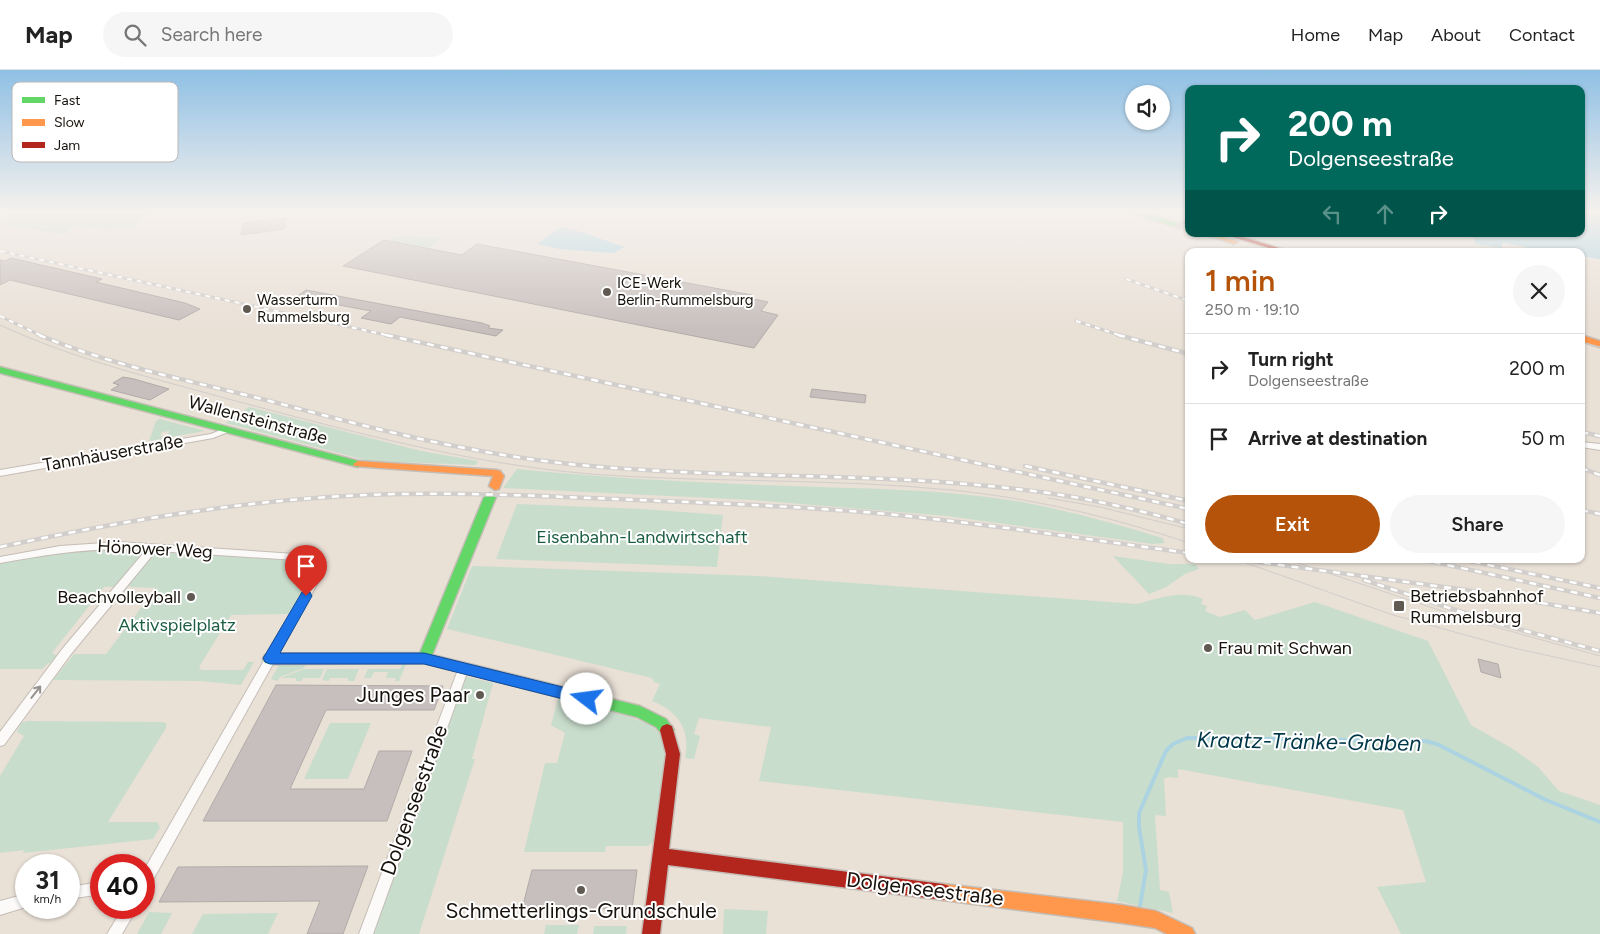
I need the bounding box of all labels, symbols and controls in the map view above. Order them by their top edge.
search box [103,12,453,57]
text: Map [25,20,73,49]
icon: search [121,21,149,49]
text: Search here [161,23,262,46]
text: Home [1291,24,1340,46]
text: Map [1368,24,1403,46]
text: About [1431,24,1481,46]
text: Contact [1509,24,1575,46]
legend [12,82,178,162]
map controls [1125,85,1170,130]
button: sound [1125,85,1170,130]
text: Fast [54,92,80,109]
text: 200 m [1288,103,1392,145]
icon: right [1205,105,1270,170]
text: Slow [54,114,85,131]
text: Jam [54,137,80,154]
text: Dolgenseestraße [1288,145,1454,172]
icon: left [1318,200,1346,228]
icon: ahead [1371,200,1399,228]
icon: right [1424,200,1452,228]
text: 1 min [1205,262,1275,299]
button: close [1513,265,1565,317]
place label: ICE-Werk Berlin-Rummelsburg [617,274,754,309]
marker: ICE-Werk Berlin-Rummelsburg [601,286,613,298]
place label: Wasserturm Rummelsburg [257,291,350,326]
text: 250 m · 19:10 [1205,300,1300,319]
marker: Wasserturm Rummelsburg [241,303,253,315]
text: Turn right [1248,348,1334,371]
icon: right [1205,355,1233,383]
text: 200 m [1509,357,1565,380]
text: Dolgenseestraße [1248,371,1369,390]
street label: Wallensteinstraße [186,391,330,449]
icon: arrive [1205,425,1233,453]
text: Arrive at destination [1248,427,1427,450]
text: 50 m [1521,427,1565,450]
street label: Tannhäuserstraße [41,430,185,476]
button: Exit [1205,495,1380,553]
button: Share [1390,495,1565,553]
park label: Eisenbahn-Landwirtschaft [536,526,748,548]
street label: Hönower Weg [97,535,213,563]
pin [285,545,327,596]
icon: arrive [292,552,320,580]
place label: Betriebsbahnhof Rummelsburg [1410,585,1544,628]
place label: Beachvolleyball [57,586,181,608]
marker: Beachvolleyball [185,591,197,603]
marker: Betriebsbahnhof Rummelsburg [1392,599,1406,613]
park label: Aktivspielplatz [118,614,236,636]
place label: Frau mit Schwan [1218,637,1352,659]
marker: Frau mit Schwan [1202,642,1214,654]
position arrow [560,672,612,724]
place label: Junges Paar [357,682,470,707]
one-way arrow [30,686,41,699]
marker: Junges Paar [474,689,486,701]
street label: Dolgenseestraße [375,721,452,878]
water label: Kraatz-Tränke-Graben [1196,726,1422,757]
speed limit sign: 40 [90,854,155,919]
text: 31 [35,865,60,895]
street label: Dolgenseestraße [845,866,1005,911]
marker: Schmetterlings-Grundschule [575,884,587,896]
text: km/h [34,892,61,906]
place label: Schmetterlings-Grundschule [445,898,717,923]

